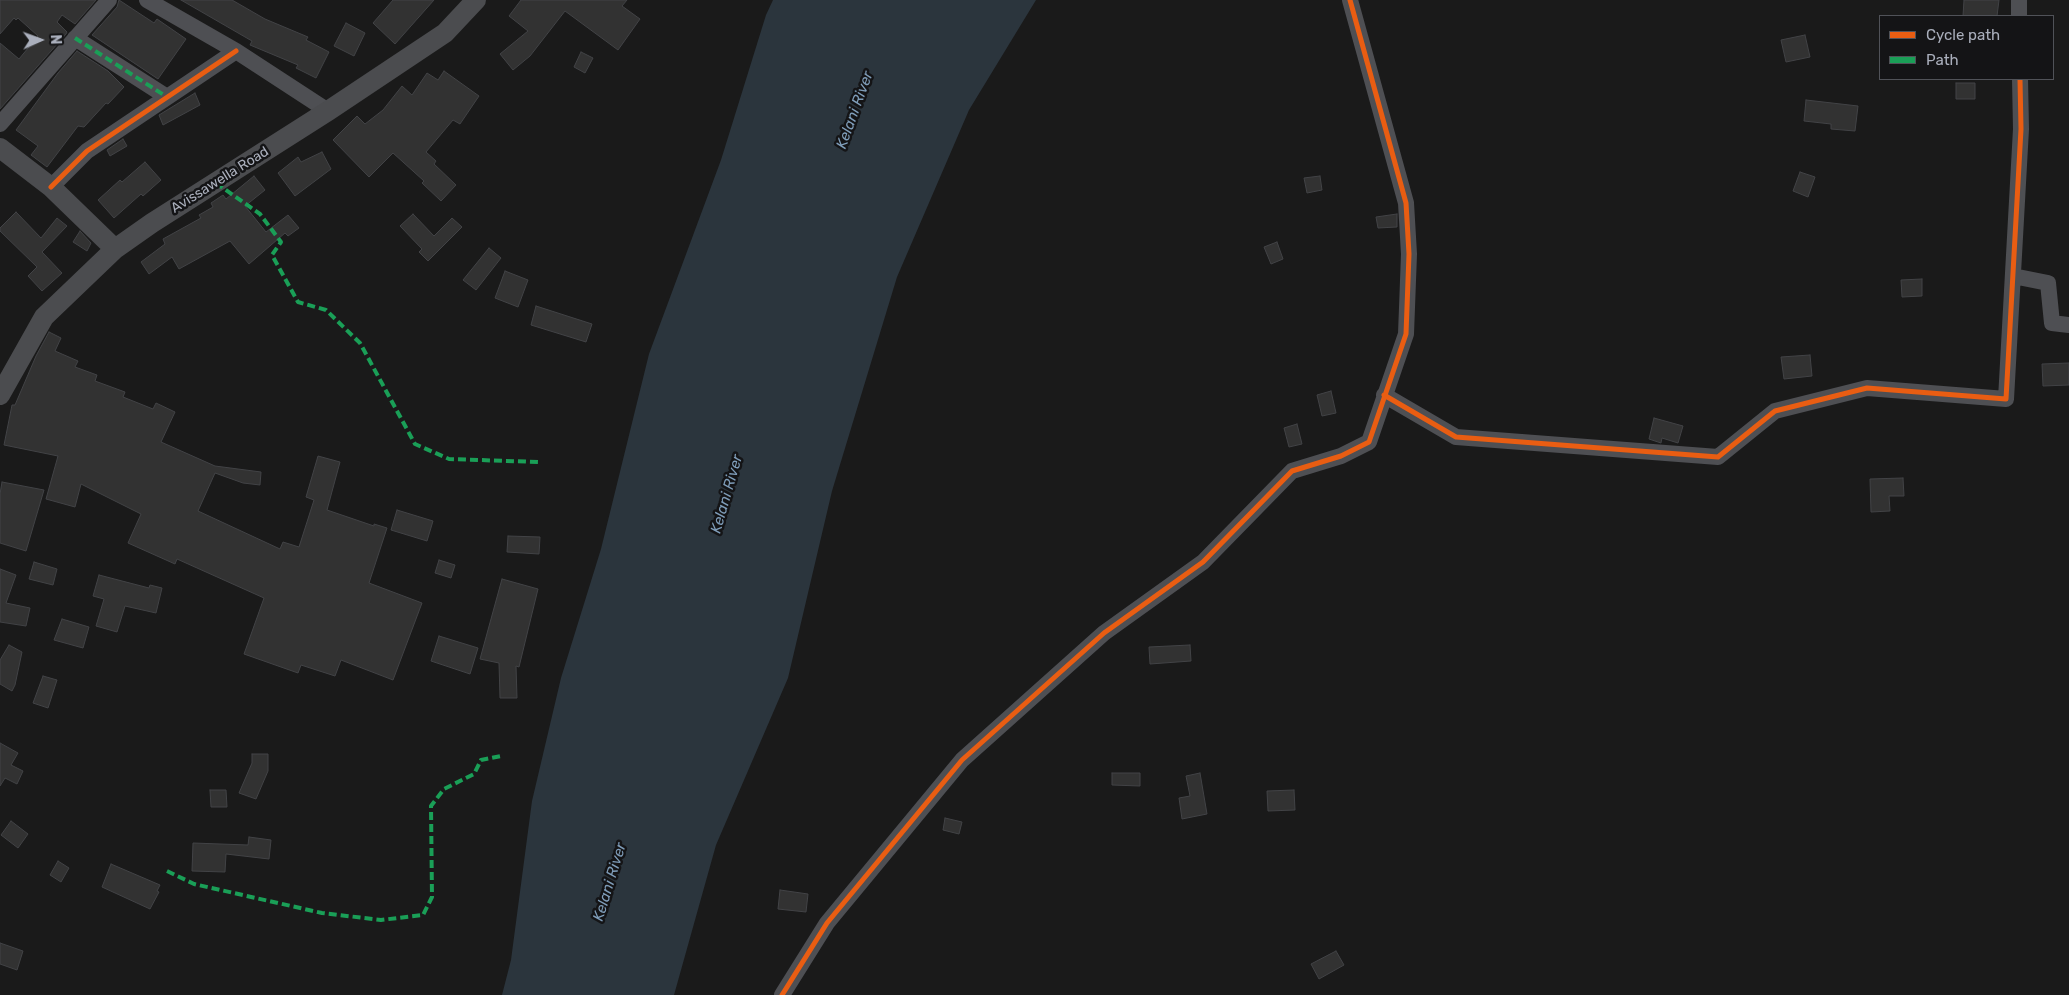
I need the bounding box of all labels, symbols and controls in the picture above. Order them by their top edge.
north arrow [15,15,65,65]
legend [1879,15,2054,80]
text: Cycle path [1926,26,2000,44]
text: N [47,34,64,45]
text: Path [1926,51,1959,69]
water label: Kelani River [833,69,877,151]
street label: Avissawella Road [168,143,272,217]
water label: Kelani River [707,452,747,536]
water label: Kelani River [590,841,630,923]

